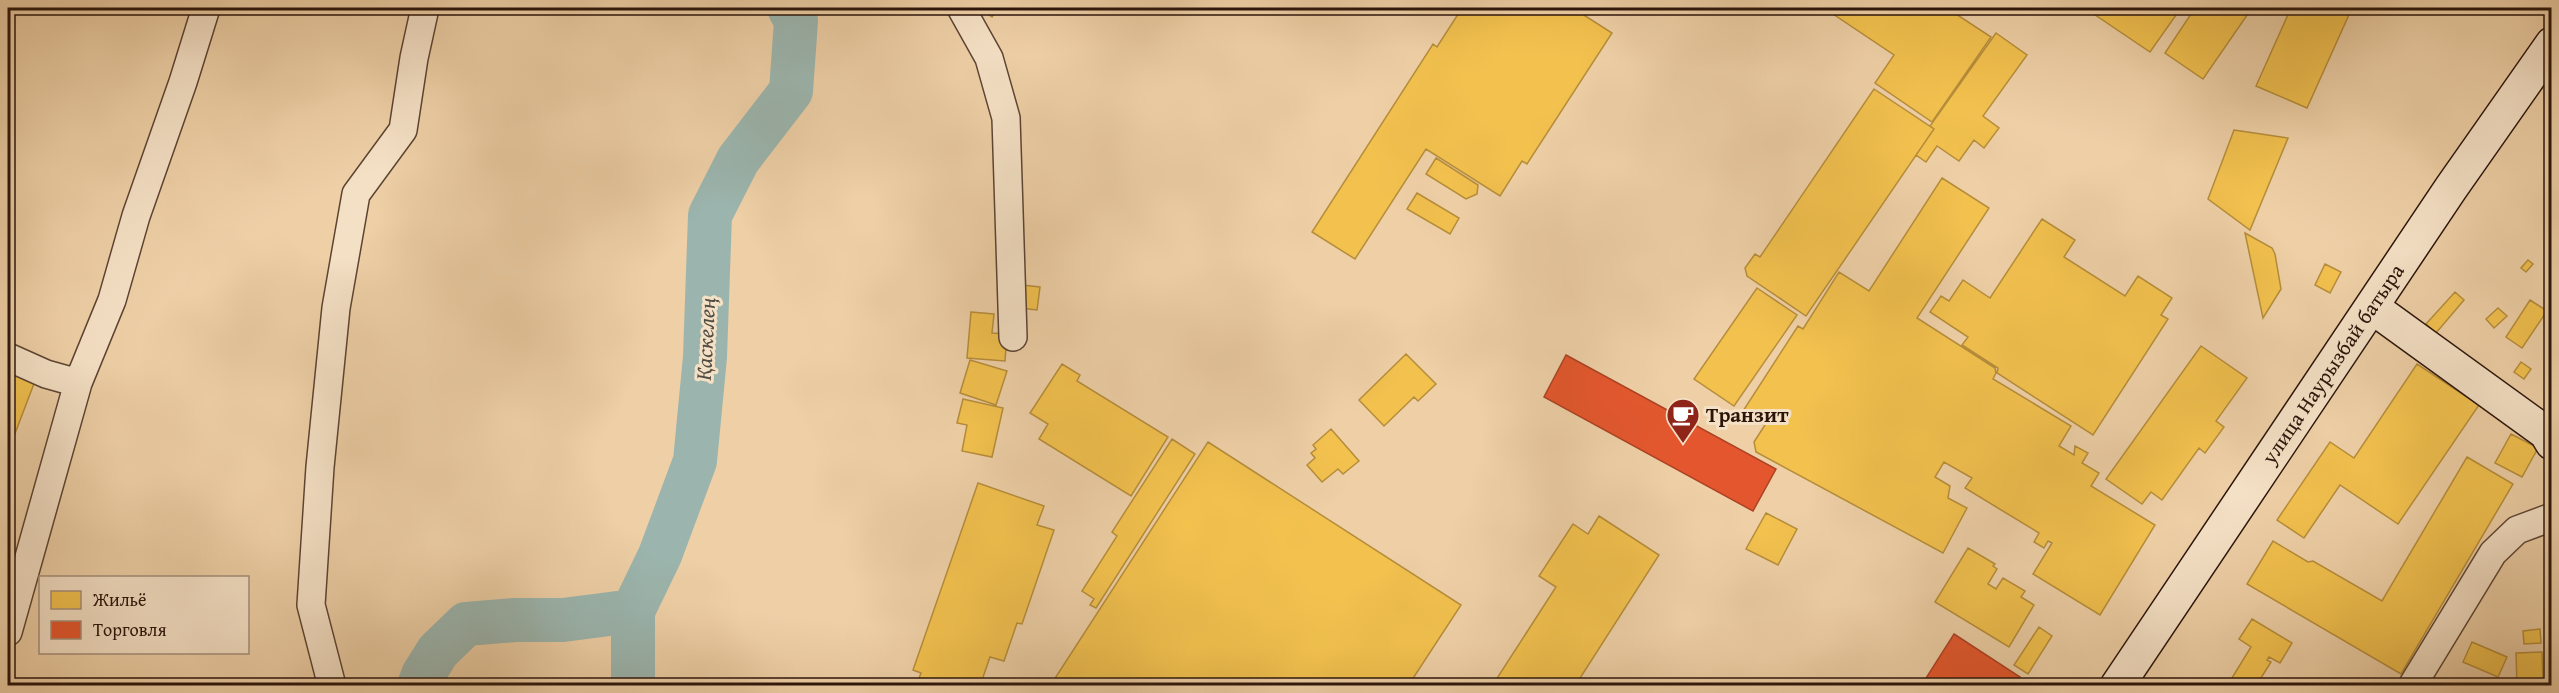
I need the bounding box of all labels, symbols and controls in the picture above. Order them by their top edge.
street label: улица Наурызбай батыра [2253,257,2411,471]
water label: Қаскелең [687,297,723,381]
cafe icon: Транзит [1665,397,1701,444]
place label: Транзит [1706,399,1789,430]
legend [39,576,249,654]
text: Жильё [92,586,147,613]
text: Торговля [93,616,167,643]

